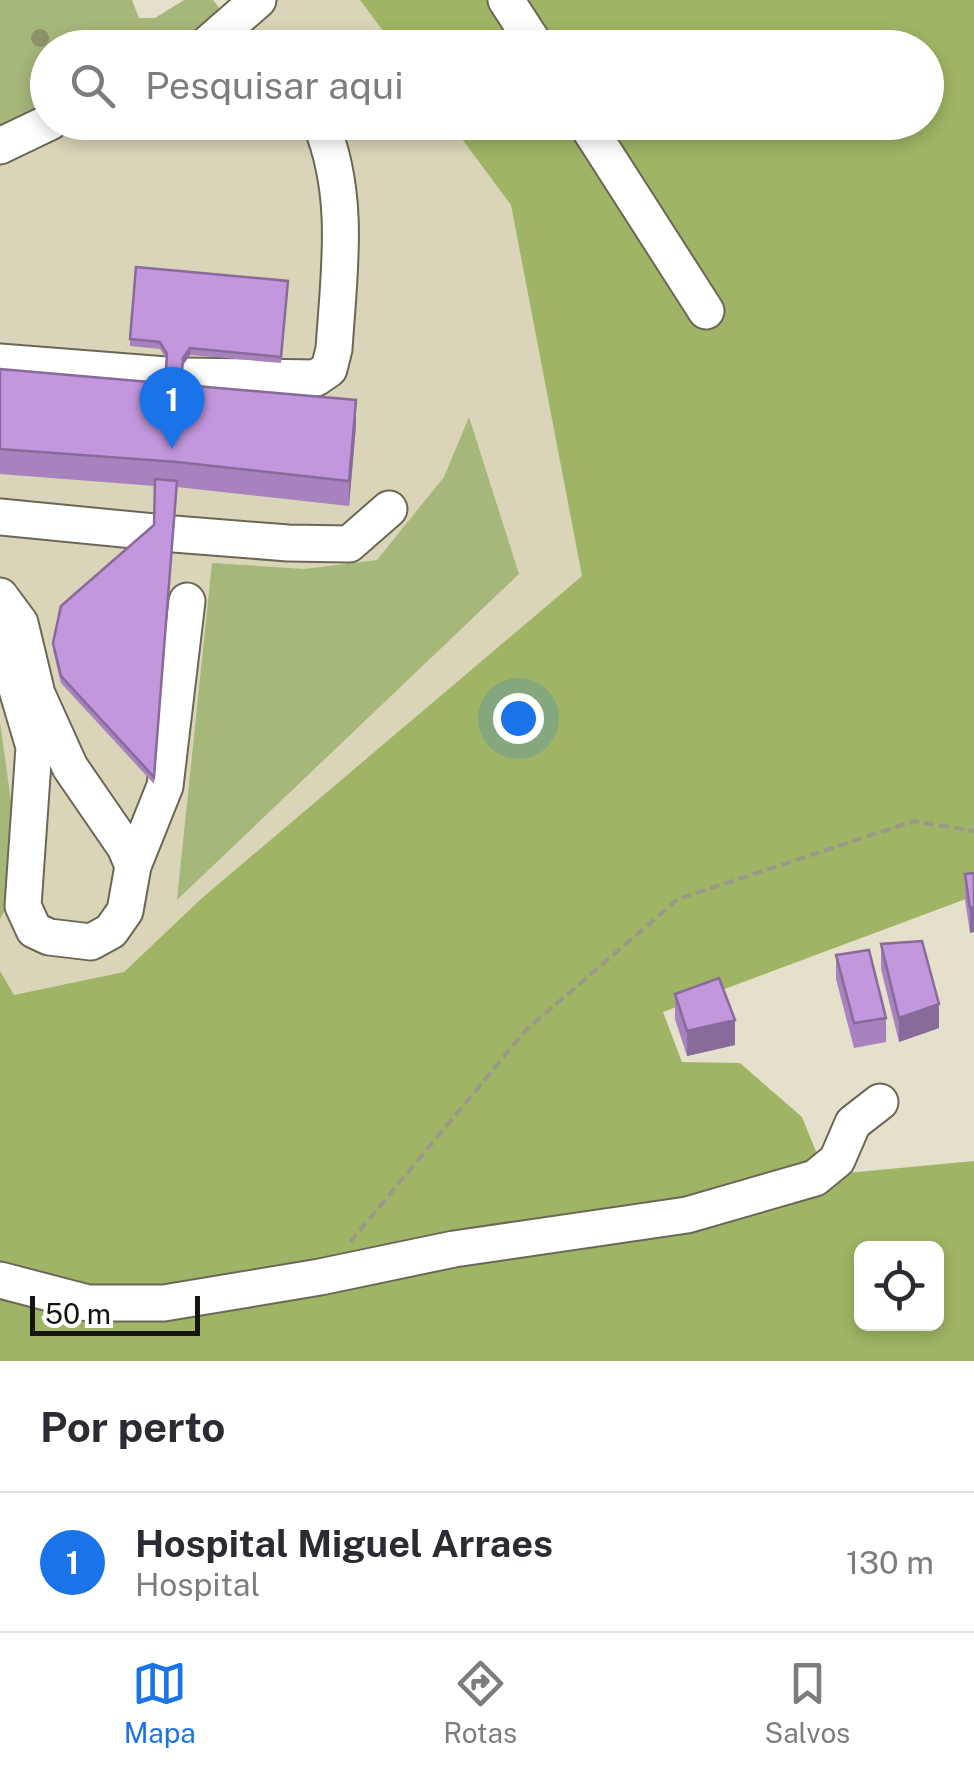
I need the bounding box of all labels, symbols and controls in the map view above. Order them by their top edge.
search box [30,30,944,140]
icon: search [65,58,120,113]
text: Pesquisar aqui [145,63,404,108]
pin: 1 [140,366,204,449]
your location [493,693,544,744]
map controls [854,1241,944,1331]
button: locate [854,1241,944,1331]
scale bar [30,1291,200,1336]
text: 50 m [45,1297,111,1330]
text: Por perto [40,1402,225,1451]
text: Hospital Miguel Arraes [135,1521,553,1566]
text: 1 [66,1544,79,1581]
text: 130 m [846,1544,934,1581]
text: Hospital [135,1566,260,1603]
tab: Mapa [124,1656,196,1749]
tab: Rotas [443,1656,517,1749]
tab: Salvos [764,1656,850,1749]

